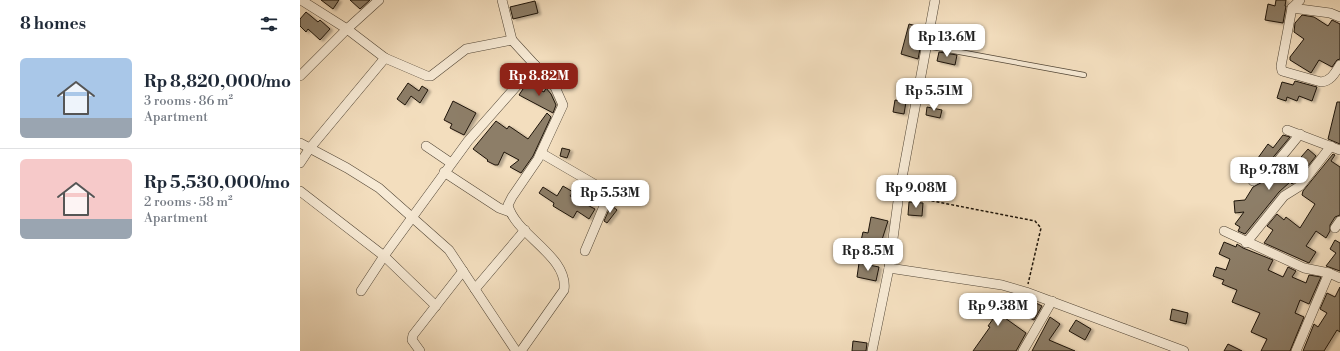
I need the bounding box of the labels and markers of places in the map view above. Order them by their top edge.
pin: Rp 13.6M [906,24,988,58]
pin: Rp 8.82M [498,63,580,97]
pin: Rp 5.51M [893,78,975,112]
pin: Rp 9.78M [1228,157,1310,191]
pin: Rp 9.08M [875,175,957,209]
pin: Rp 5.53M [569,180,651,214]
pin: Rp 8.5M [831,238,905,272]
pin: Rp 9.38M [957,293,1039,327]

